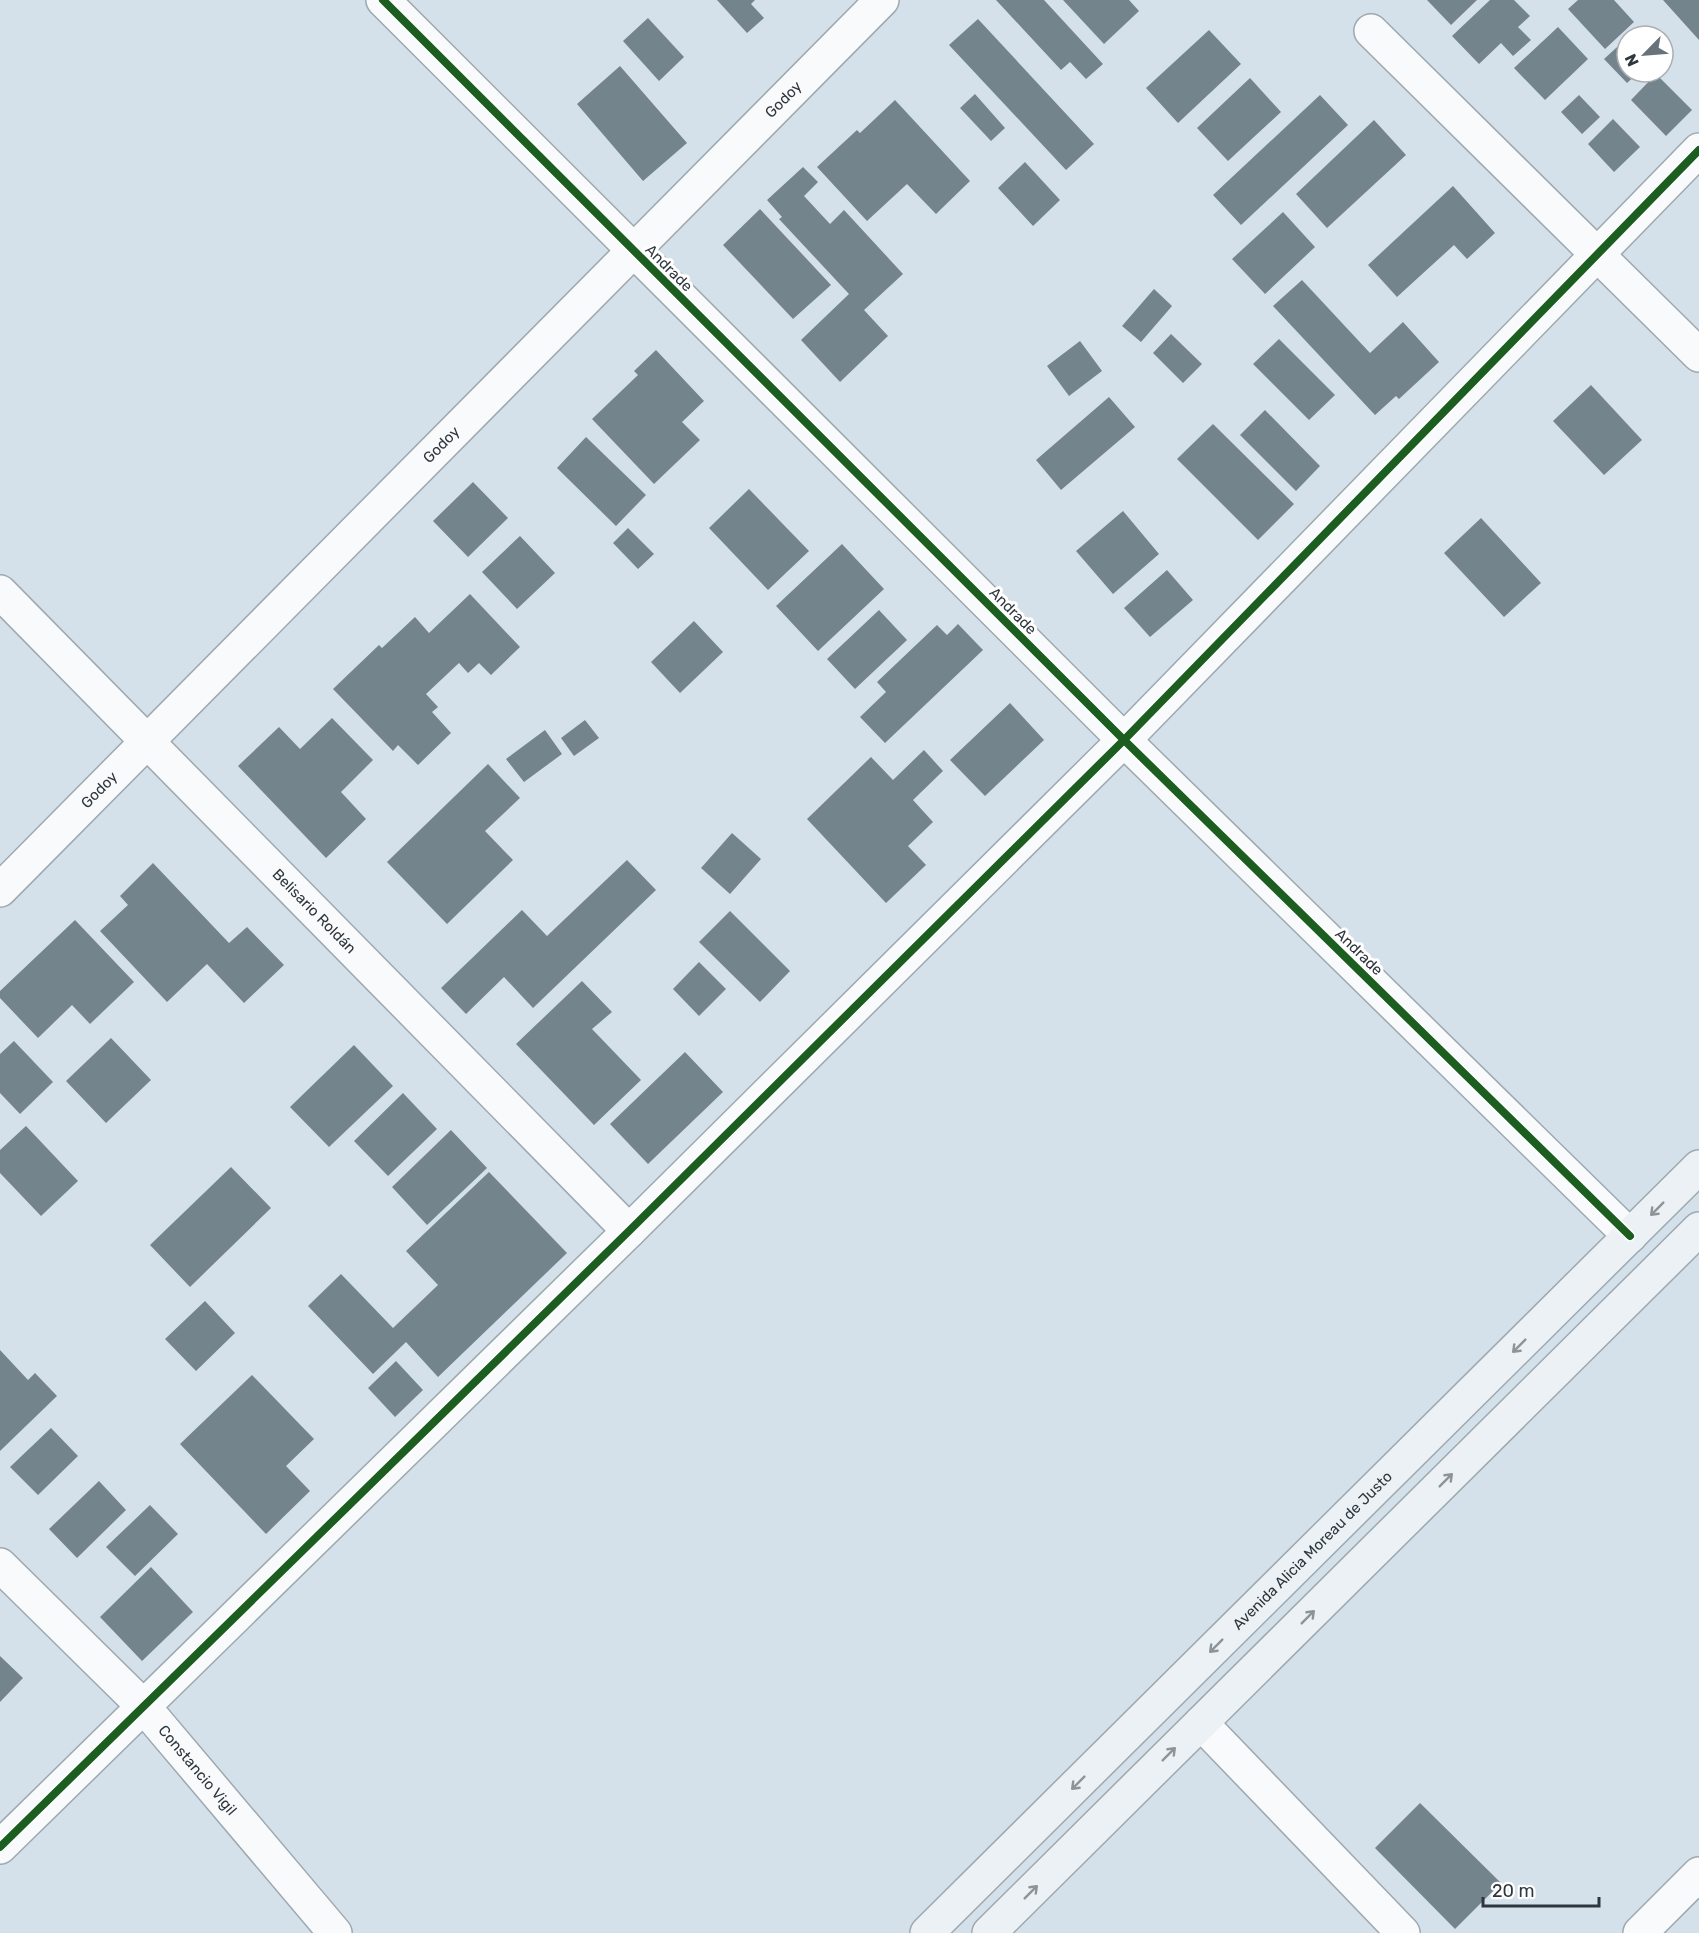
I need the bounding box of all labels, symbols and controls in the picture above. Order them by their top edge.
north arrow [1615,24,1675,84]
text: N [1621,51,1643,69]
street label: Godoy [761,77,805,122]
street label: Andrade [642,241,696,295]
street label: Godoy [419,423,463,467]
street label: Andrade [986,584,1040,638]
street label: Godoy [77,768,121,812]
street label: Belisario Roldán [269,865,360,957]
street label: Andrade [1331,925,1387,979]
one-way arrow [1650,1201,1665,1216]
one-way arrow [1511,1338,1526,1353]
street label: Avenida Alicia Moreau de Justo [1229,1467,1396,1634]
one-way arrow [1439,1472,1454,1487]
one-way arrow [1300,1610,1315,1625]
one-way arrow [1209,1638,1224,1653]
street label: Constancio Vigil [154,1722,240,1819]
one-way arrow [1162,1747,1177,1762]
one-way arrow [1070,1776,1085,1790]
scale bar [1483,1870,1598,1908]
text: 20 m [1492,1880,1534,1902]
one-way arrow [1023,1884,1038,1899]

